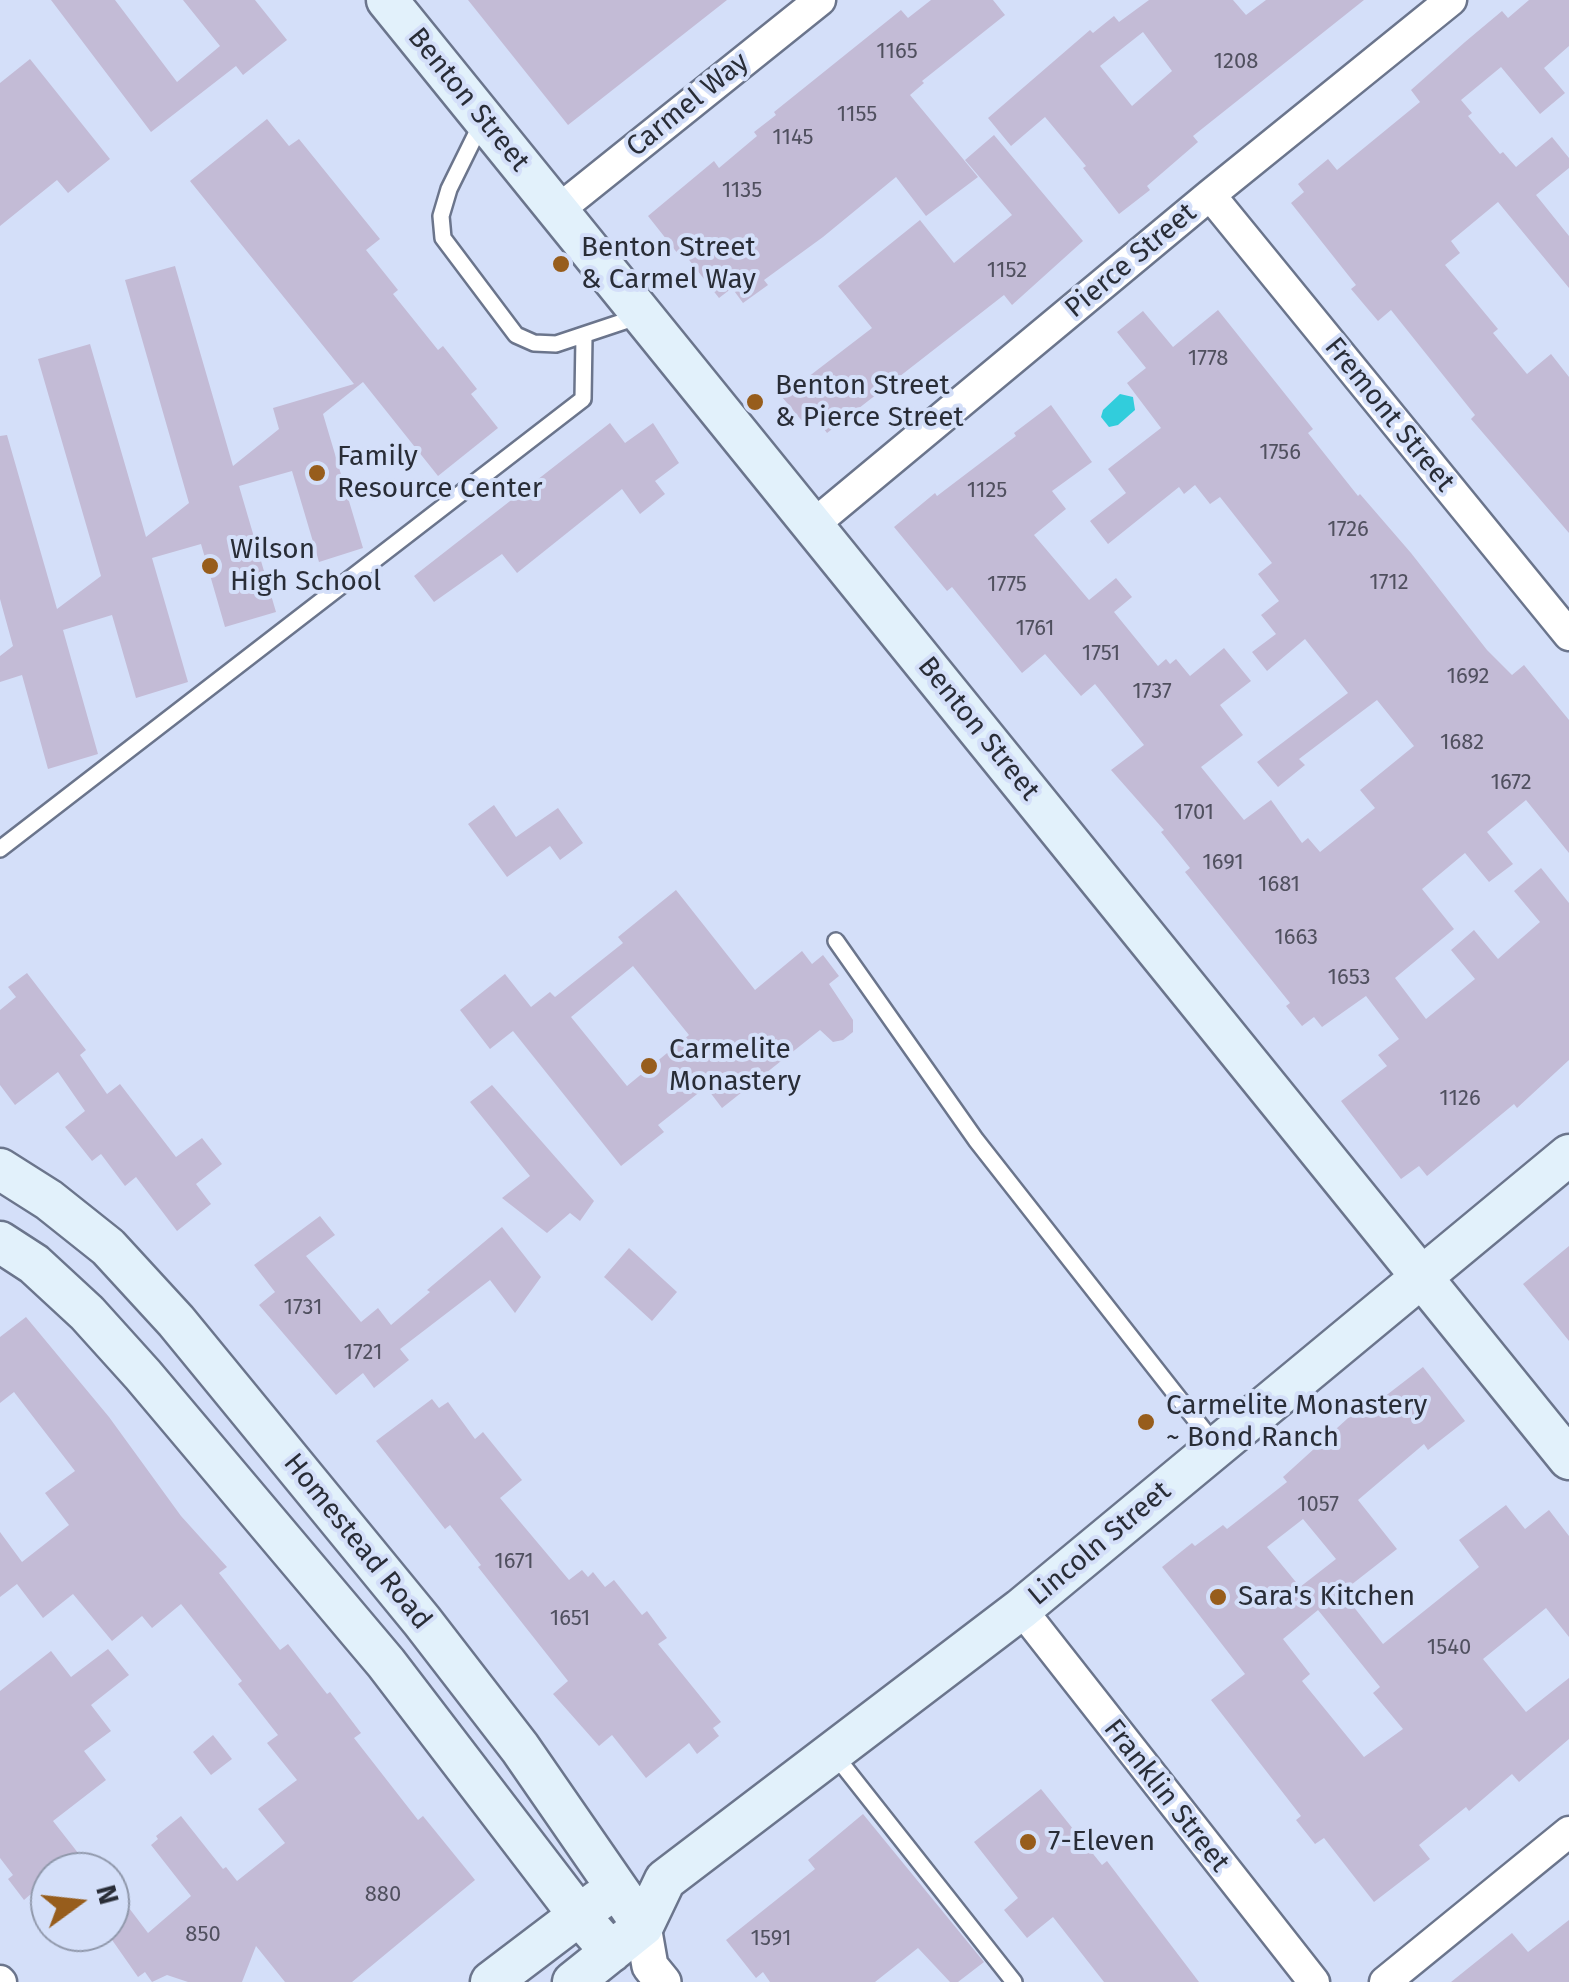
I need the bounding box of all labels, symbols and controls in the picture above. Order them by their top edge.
street label: Benton Street [400,22,536,178]
house number: 1165 [876,39,918,65]
street label: Carmel Way [620,46,756,164]
house number: 1208 [1214,49,1258,75]
house number: 1155 [837,102,877,128]
house number: 1145 [772,125,814,151]
house number: 1135 [722,178,762,204]
street label: Pierce Street [1059,196,1203,326]
place label: Benton Street & Carmel Way [581,231,756,297]
marker: Benton Street & Carmel Way [550,253,572,275]
house number: 1152 [987,258,1027,284]
street label: Fremont Street [1317,331,1461,499]
house number: 1778 [1188,346,1228,372]
place label: Benton Street & Pierce Street [775,369,964,435]
marker: Benton Street & Pierce Street [744,391,766,413]
place label: Family Resource Center [337,440,543,506]
house number: 1756 [1259,440,1301,466]
marker: Family Resource Center [306,462,328,484]
house number: 1125 [967,478,1007,504]
house number: 1726 [1327,517,1369,543]
place label: Wilson High School [230,533,381,599]
marker: Wilson High School [199,555,221,577]
house number: 1712 [1369,570,1409,596]
house number: 1775 [987,572,1027,598]
house number: 1761 [1016,616,1054,642]
house number: 1751 [1082,641,1120,667]
street label: Benton Street [910,651,1046,807]
house number: 1692 [1447,664,1489,690]
house number: 1737 [1132,679,1172,705]
house number: 1682 [1440,730,1484,756]
house number: 1672 [1490,770,1532,796]
house number: 1701 [1174,800,1214,826]
house number: 1691 [1202,850,1244,876]
house number: 1681 [1258,872,1300,898]
house number: 1663 [1274,925,1318,951]
house number: 1653 [1328,965,1370,991]
place label: Carmelite Monastery [669,1033,801,1099]
marker: Carmelite Monastery [638,1055,660,1077]
house number: 1126 [1439,1086,1481,1112]
house number: 1731 [283,1295,323,1321]
house number: 1721 [344,1340,382,1366]
place label: Carmelite Monastery ~ Bond Ranch [1166,1389,1427,1455]
marker: Carmelite Monastery ~ Bond Ranch [1135,1411,1157,1433]
street label: Homestead Road [276,1447,438,1637]
street label: Lincoln Street [1022,1475,1178,1613]
house number: 1057 [1297,1492,1339,1518]
house number: 1671 [494,1549,534,1575]
place label: Sara's Kitchen [1238,1580,1415,1614]
marker: Sara's Kitchen [1207,1586,1229,1608]
house number: 1651 [550,1606,590,1632]
house number: 1540 [1427,1635,1471,1661]
street label: Franklin Street [1096,1713,1236,1879]
place label: 7-Eleven [1048,1825,1155,1859]
marker: 7-Eleven [1017,1831,1039,1853]
north arrow [30,1852,130,1952]
text: N [89,1881,126,1908]
house number: 880 [365,1882,401,1908]
house number: 850 [185,1922,221,1948]
house number: 1591 [751,1926,791,1952]

